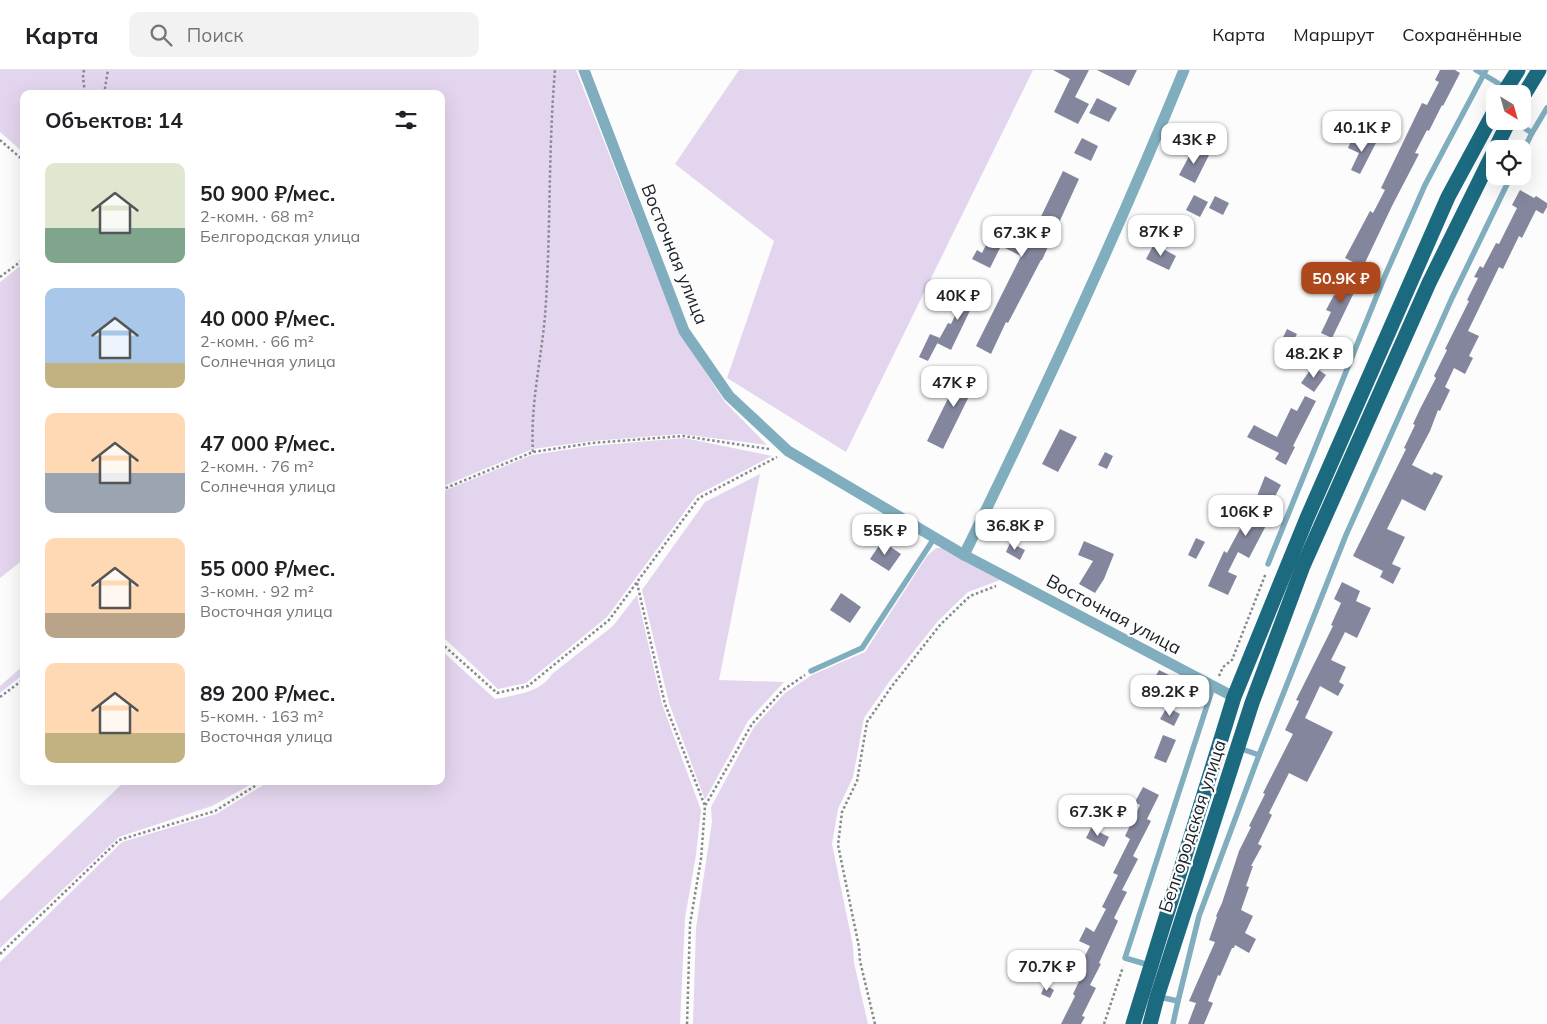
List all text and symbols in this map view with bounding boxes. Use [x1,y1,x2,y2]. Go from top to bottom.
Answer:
search box [129,12,479,57]
text: Карта [25,20,99,50]
icon: search [147,21,175,49]
text: Поиск [187,23,244,47]
text: Карта [1212,23,1265,46]
text: Маршрут [1293,23,1374,46]
text: Сохранённые [1402,23,1522,46]
north arrow [1486,85,1531,130]
map controls [1486,85,1531,185]
icon: filters [392,106,420,134]
text: Объектов: 14 [45,107,183,133]
pin: 40.1K ₽ [1316,111,1408,153]
text: 40.1K ₽ [1333,117,1391,137]
pin: 43K ₽ [1159,122,1229,165]
text: 43K ₽ [1172,129,1216,149]
button: locate [1486,140,1531,185]
text: 50 900 ₽/мес. [200,180,335,206]
street label: Восточная улица [636,180,714,328]
icon: home [85,183,145,243]
text: 2-комн. · 68 m² [200,206,314,226]
pin: 87K ₽ [1126,214,1196,257]
pin: 67.3K ₽ [976,216,1068,258]
text: 87K ₽ [1139,221,1183,241]
text: 67.3K ₽ [993,222,1051,242]
text: Белгородская улица [200,226,360,246]
pin: 50.9K ₽ [1295,262,1387,304]
text: 50.9K ₽ [1312,268,1370,288]
pin: 40K ₽ [923,278,993,321]
text: 40K ₽ [936,285,980,305]
text: 40 000 ₽/мес. [200,305,335,331]
icon: home [85,308,145,368]
text: 2-комн. · 66 m² [200,331,314,351]
pin: 48.2K ₽ [1268,336,1360,379]
text: 48.2K ₽ [1285,343,1343,363]
text: Солнечная улица [200,351,336,371]
pin: 47K ₽ [919,366,989,408]
text: 47K ₽ [932,372,976,392]
text: 47 000 ₽/мес. [200,430,335,456]
icon: home [85,433,145,493]
text: 2-комн. · 76 m² [200,456,314,476]
text: Солнечная улица [200,476,336,496]
pin: 106K ₽ [1205,494,1287,537]
text: 106K ₽ [1219,501,1273,521]
pin: 36.8K ₽ [969,508,1061,551]
pin: 55K ₽ [850,514,920,556]
text: 36.8K ₽ [986,515,1044,535]
text: 55K ₽ [863,520,907,540]
text: 55 000 ₽/мес. [200,555,335,581]
icon: home [85,558,145,618]
street label: Восточная улица [1043,569,1185,659]
text: 3-комн. · 92 m² [200,581,314,601]
text: Восточная улица [200,601,333,621]
pin: 89.2K ₽ [1124,674,1216,717]
text: 89 200 ₽/мес. [200,680,335,706]
text: 89.2K ₽ [1141,681,1199,701]
icon: home [85,683,145,743]
text: 5-комн. · 163 m² [200,706,324,726]
text: Восточная улица [200,726,333,746]
street label: Белгородская улица [1153,737,1231,915]
pin: 67.3K ₽ [1052,794,1144,837]
text: 67.3K ₽ [1069,801,1127,821]
pin: 70.7K ₽ [1001,950,1093,992]
text: 70.7K ₽ [1018,956,1076,976]

